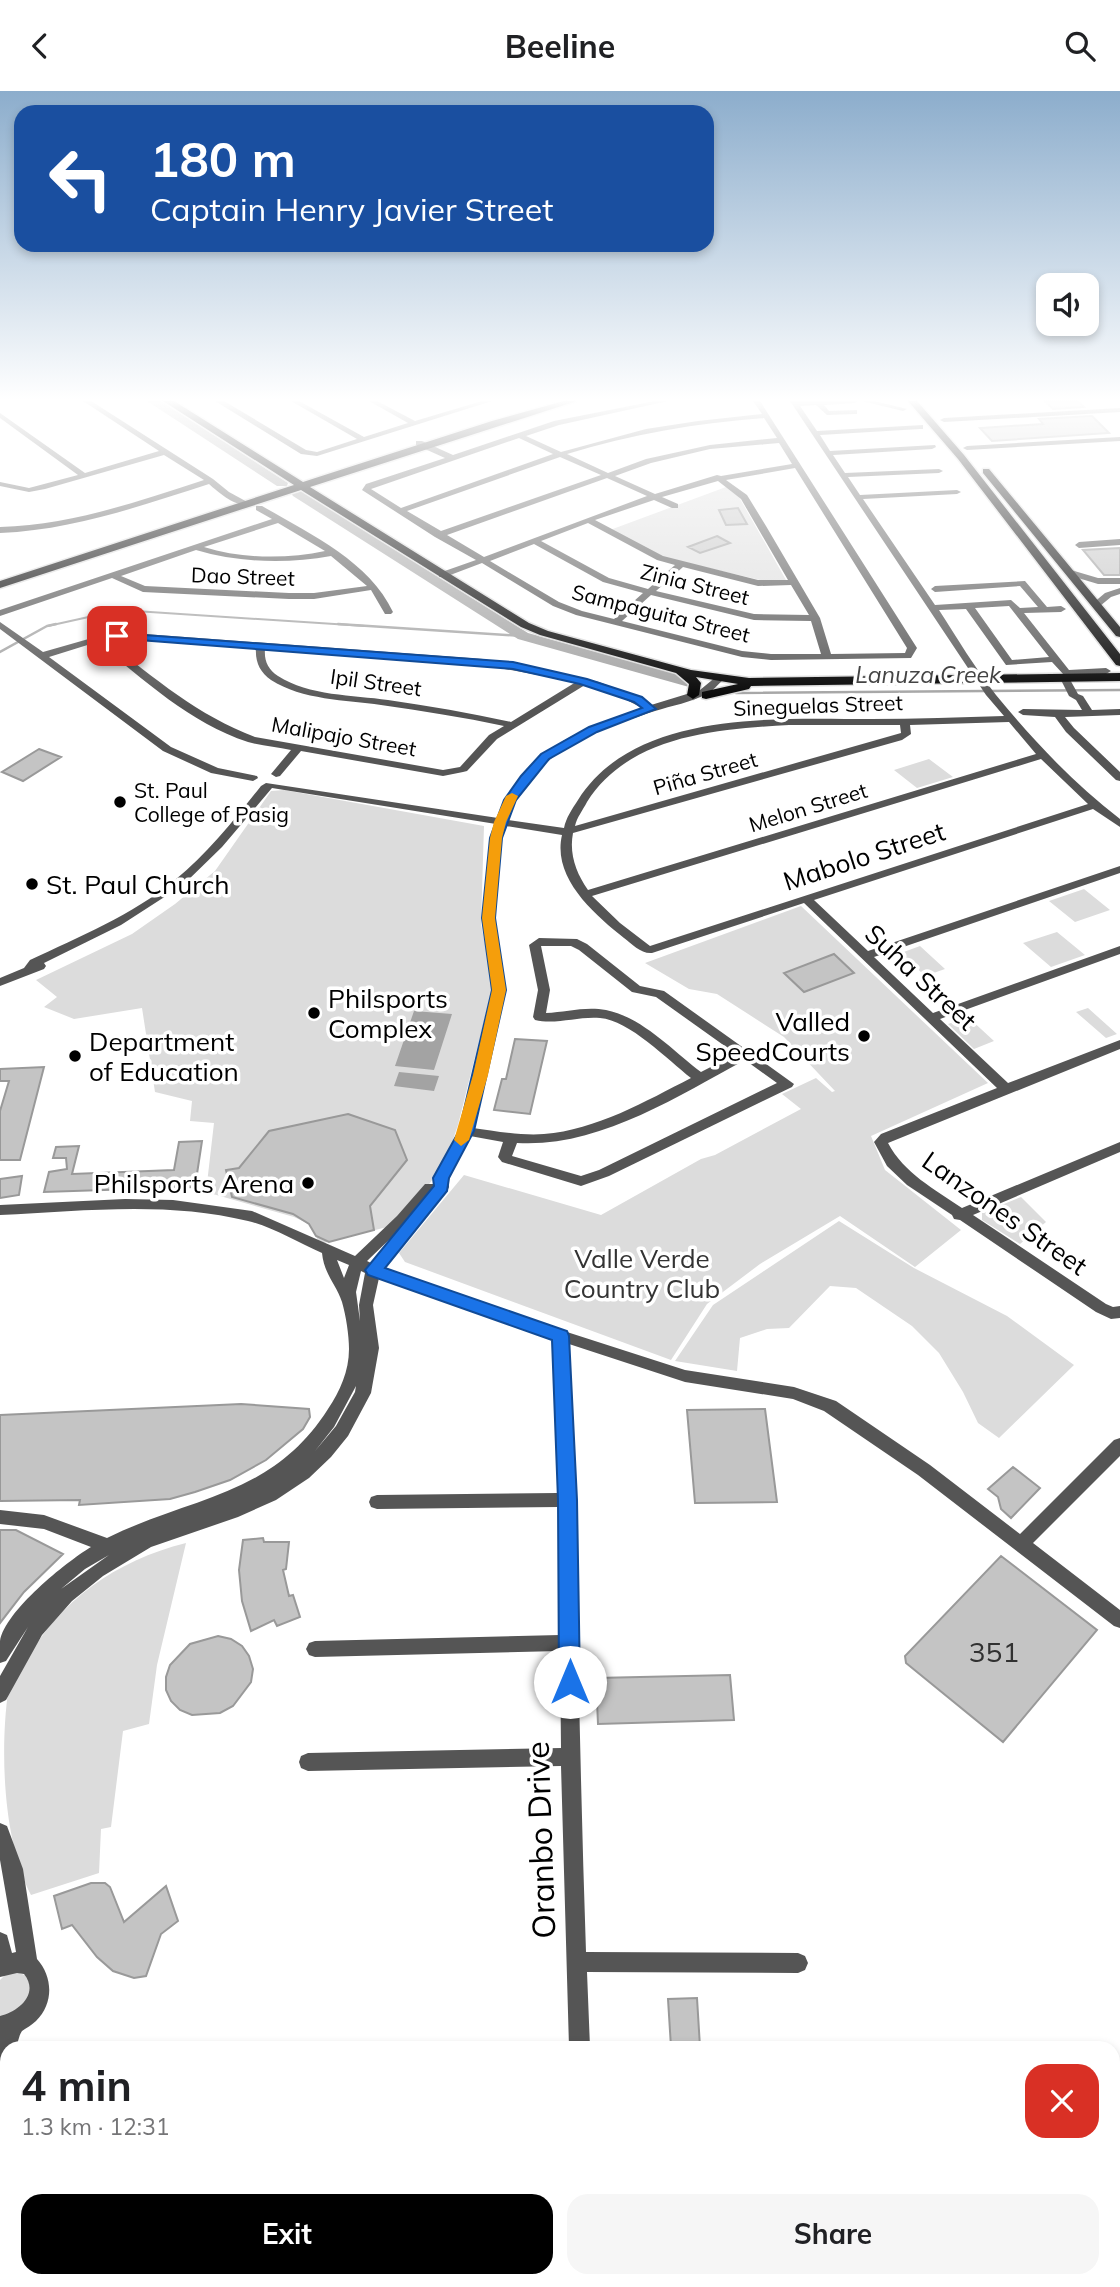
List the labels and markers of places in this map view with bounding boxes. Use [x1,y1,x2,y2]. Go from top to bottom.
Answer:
pin [87,606,147,666]
place label: St. Paul College of Pasig [134,777,289,827]
marker: St. Paul College of Pasig [112,794,128,810]
place label: St. Paul Church [46,868,230,901]
marker: St. Paul Church [24,876,40,892]
place label: Philsports Complex [328,982,448,1045]
marker: Philsports Complex [306,1005,322,1021]
place label: Valled SpeedCourts [695,1005,850,1068]
place label: Department of Education [89,1025,239,1088]
marker: Valled SpeedCourts [856,1028,872,1044]
marker: Department of Education [67,1048,83,1064]
place label: Philsports Arena [94,1167,294,1200]
marker: Philsports Arena [300,1175,316,1191]

